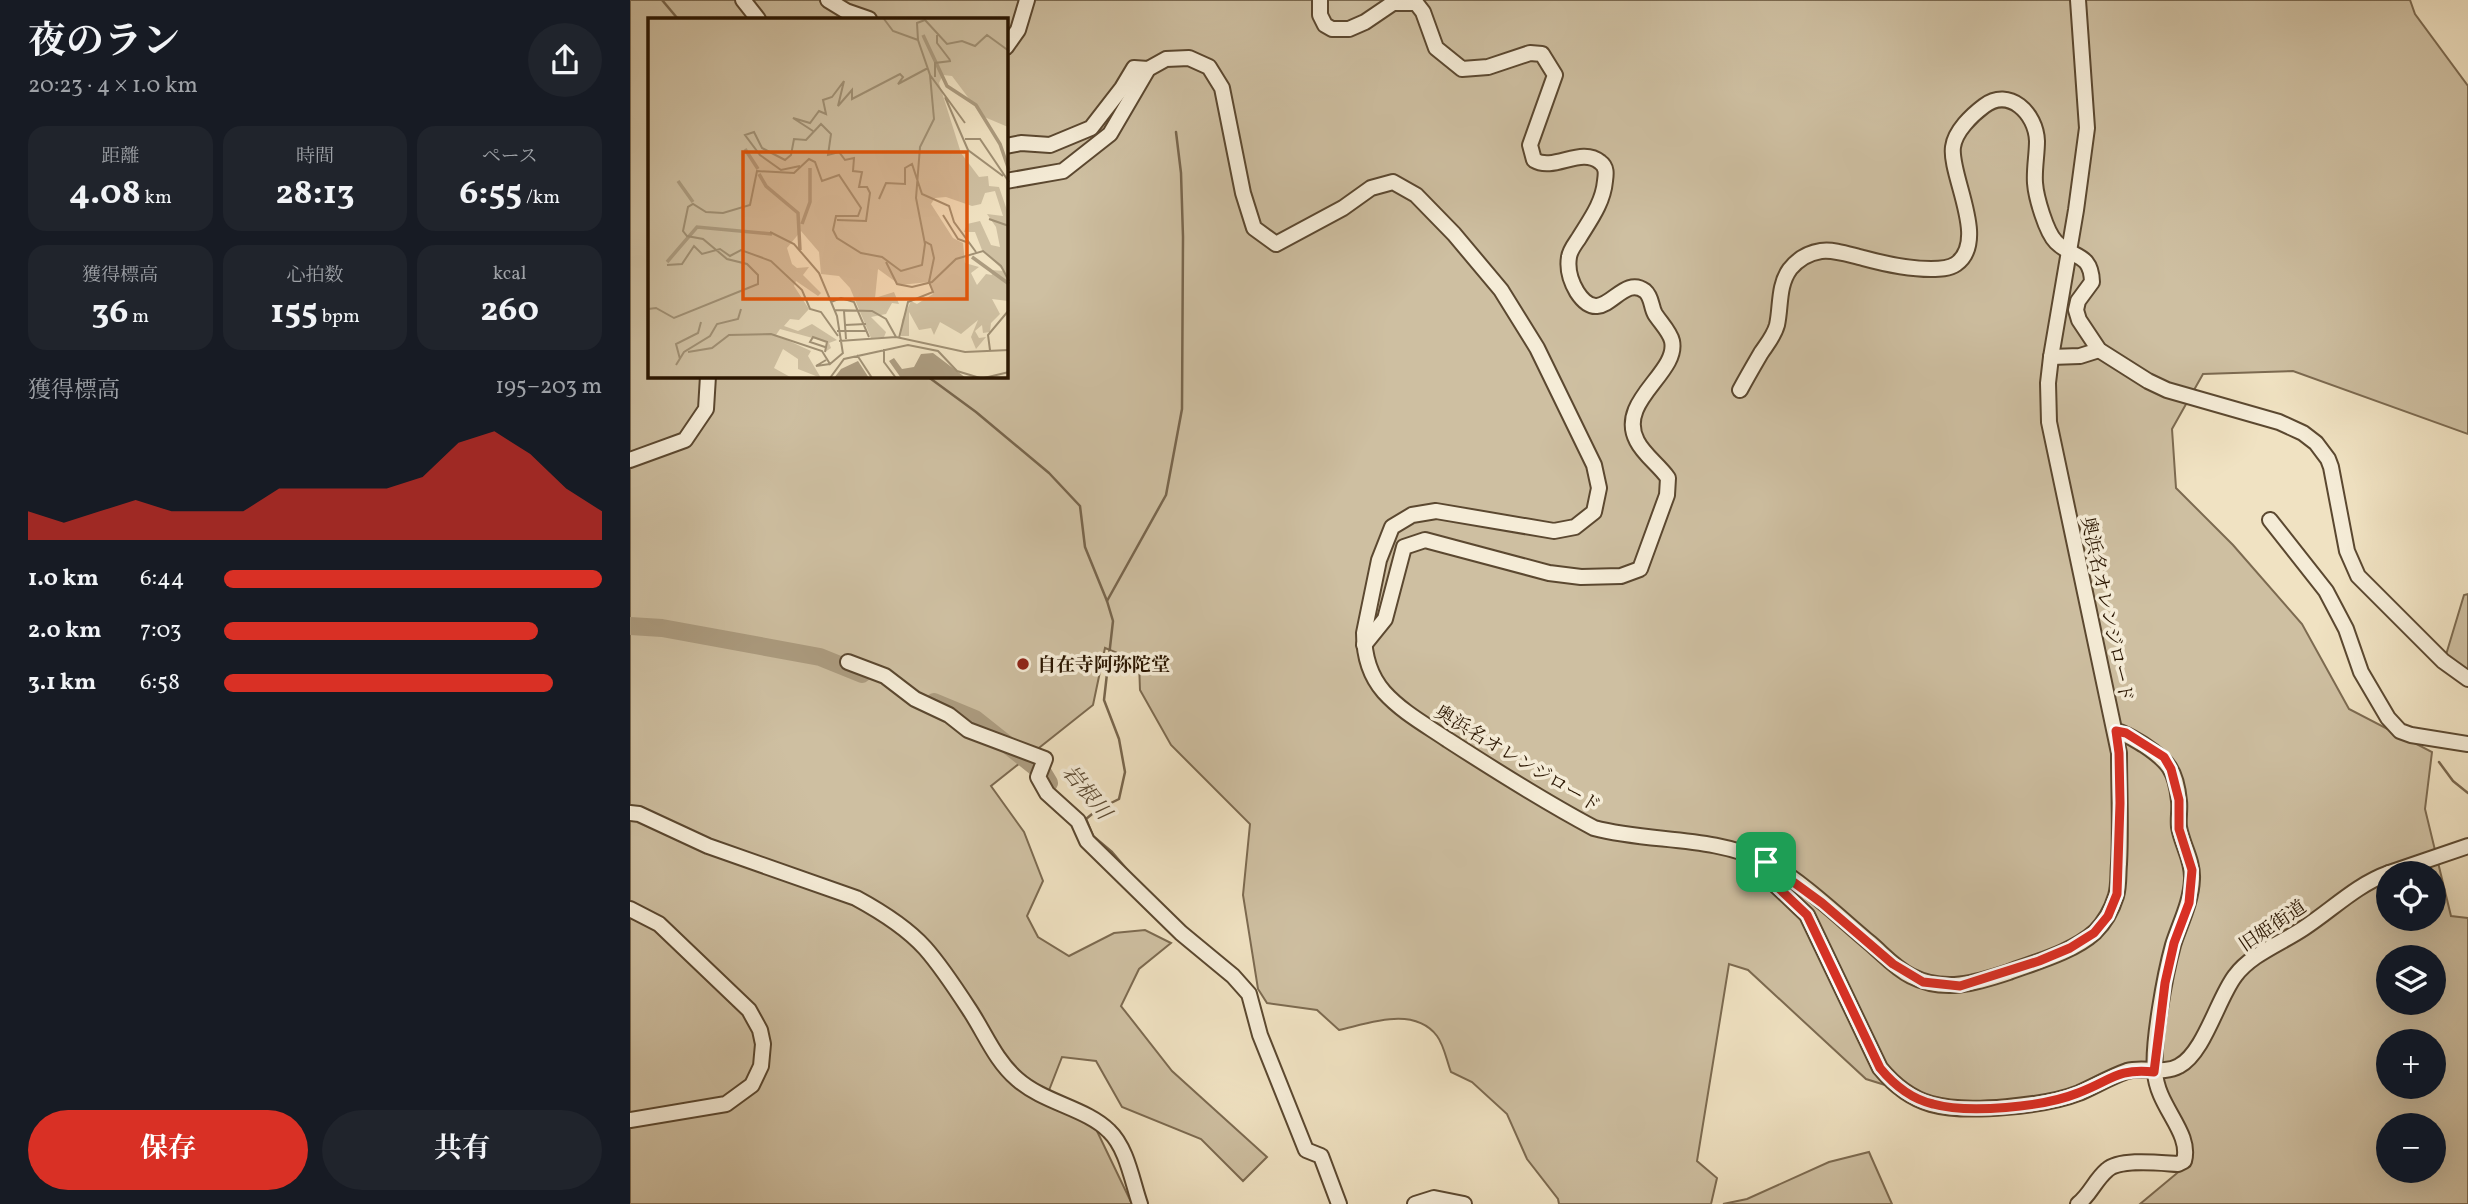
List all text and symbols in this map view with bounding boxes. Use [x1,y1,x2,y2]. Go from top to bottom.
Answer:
text: 夜のラン [28,17,180,70]
inset map [648,18,1008,378]
button: share [528,23,602,97]
text: 20:23 · 4 × 1.0 km [28,70,198,102]
text: 距離 [101,144,139,170]
text: 時間 [296,144,334,170]
text: ペース [482,144,538,170]
text: 4.08 [69,170,141,218]
text: 28:13 [275,170,355,218]
text: 6:55 [459,170,522,218]
text: km [141,185,172,211]
text: /km [522,185,560,211]
text: kcal [493,261,527,287]
text: 獲得標高 [82,263,158,289]
text: 心拍数 [286,263,344,289]
text: 260 [480,287,539,335]
text: 36 [91,289,129,337]
text: 155 [270,289,318,337]
text: m [129,304,149,330]
text: bpm [318,304,360,330]
text: 195–203 m [495,371,602,403]
text: 獲得標高 [28,375,120,407]
street label: 奥浜名オレンジロード [2074,514,2138,705]
text: 1.0 km [28,563,99,595]
text: 6:44 [140,563,185,595]
text: 2.0 km [28,615,101,647]
text: 7:03 [140,615,182,647]
place label: 自在寺阿弥陀堂 [1037,653,1170,679]
marker: 自在寺阿弥陀堂 [1015,656,1031,672]
text: 3.1 km [28,667,96,699]
text: 6:58 [140,667,180,699]
street label: 奥浜名オレンジロード [1429,700,1605,820]
water label: 岩根川 [1055,759,1118,828]
pin [1736,832,1796,892]
icon: arrive [1747,843,1785,881]
map controls [2376,861,2446,1183]
button: locate [2376,861,2446,931]
street label: 旧姫街道 [2234,895,2312,959]
button: layers [2376,945,2446,1015]
button: + [2376,1029,2446,1099]
button: 保存 [28,1110,308,1190]
button: 共有 [322,1110,602,1190]
button: − [2376,1113,2446,1183]

